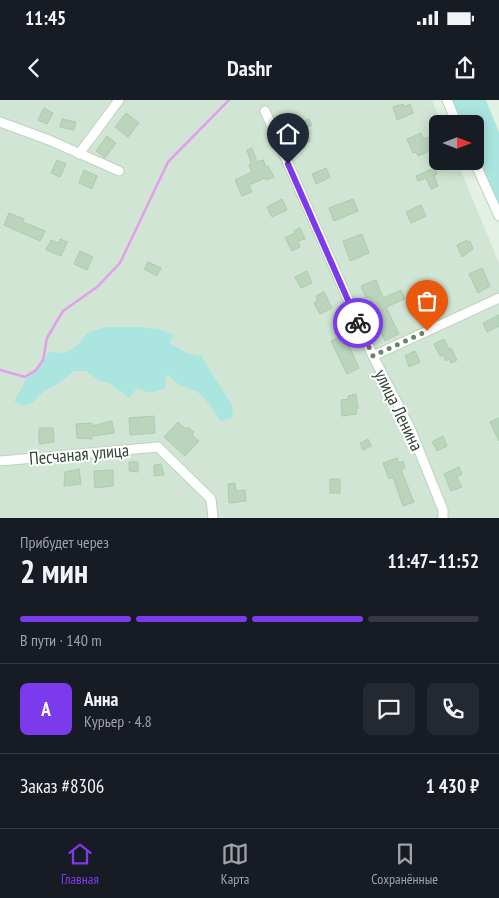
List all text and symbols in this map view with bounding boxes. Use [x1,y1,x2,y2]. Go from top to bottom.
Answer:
text: 11:45 [25,6,66,30]
icon: back [20,54,48,82]
text: Dashr [227,54,272,82]
icon: share [451,54,479,82]
pin [267,113,309,164]
north arrow [429,115,484,170]
map controls [429,115,484,170]
icon: home [274,120,302,148]
pin [406,280,448,331]
icon: bag [413,287,441,315]
courier [333,298,383,348]
icon: bike [344,309,372,337]
street label: улица Ленина [369,365,429,455]
street label: Песчаная улица [28,438,130,470]
text: Прибудет через [20,532,109,552]
text: 11:47–11:52 [387,549,479,573]
text: 2 мин [20,550,88,592]
text: В пути · 140 m [20,630,102,650]
button: chat [363,683,415,735]
button: phone [427,683,479,735]
text: Анна [84,687,118,711]
text: А [41,697,51,721]
text: Курьер · 4.8 [84,711,152,731]
text: Заказ #8306 [20,774,104,798]
text: 1 430 ₽ [426,774,479,798]
tab: Главная [61,840,99,888]
tab: Карта [221,840,249,888]
tab: Сохранённые [371,840,438,888]

